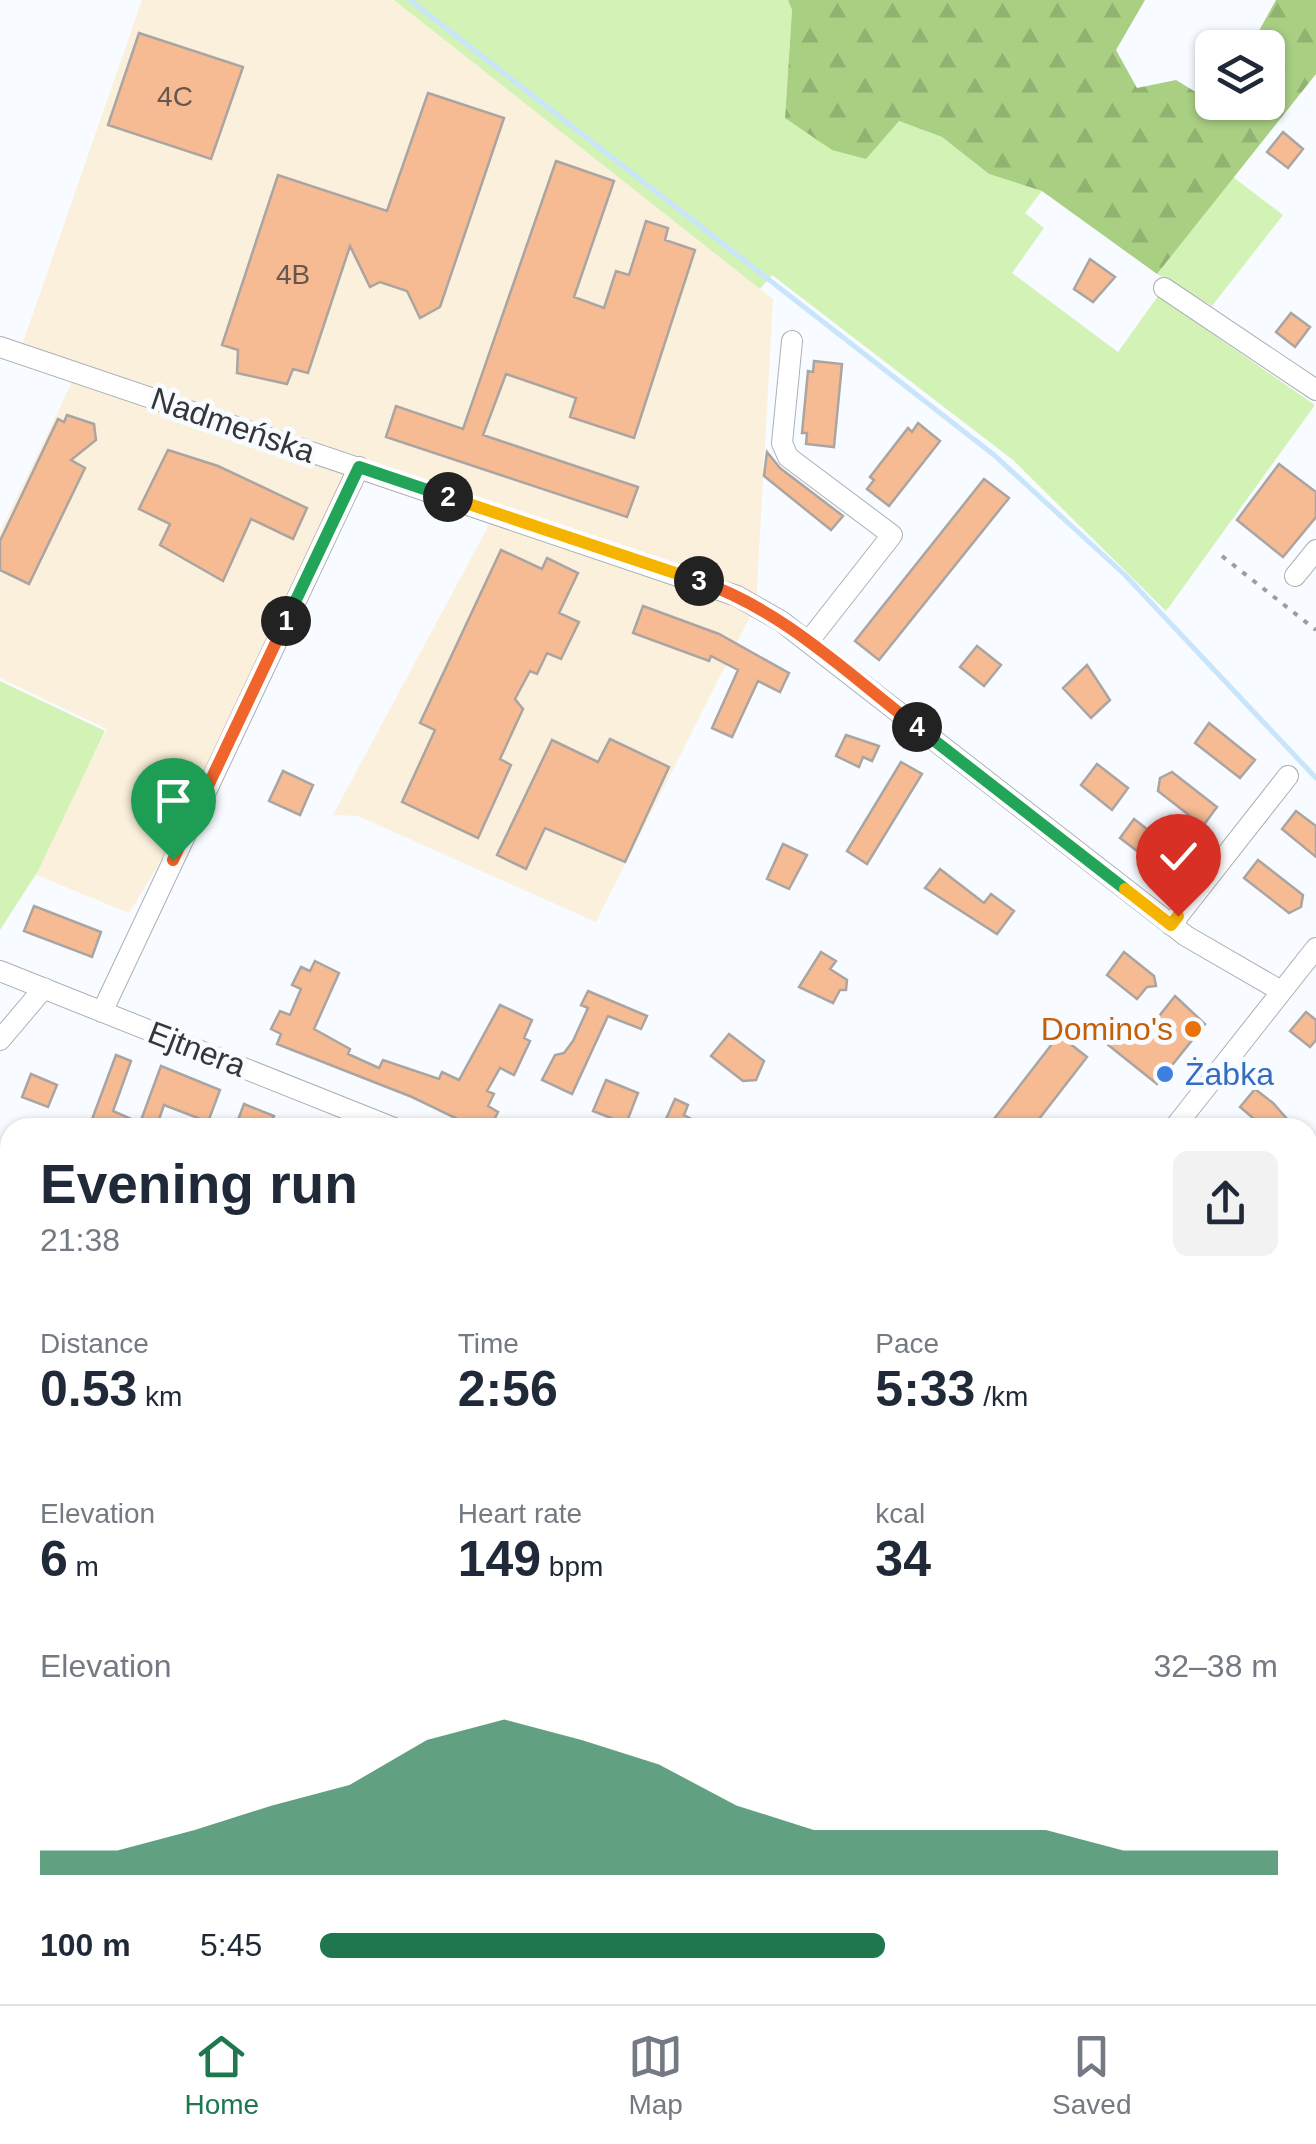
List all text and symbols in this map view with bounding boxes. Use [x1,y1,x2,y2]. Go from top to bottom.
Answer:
map controls [1195,30,1285,120]
button: layers [1195,30,1285,120]
house number: 4C [157,81,193,112]
house number: 4B [276,259,310,290]
street label: Nadmeńska [146,380,320,470]
pin: 2 [423,472,473,522]
text: 2 [440,481,456,512]
pin: 3 [674,556,724,606]
text: 3 [691,565,707,596]
pin: 1 [261,596,311,646]
text: 1 [278,605,294,636]
pin: 4 [892,702,942,752]
text: 4 [909,711,925,742]
pin [131,758,216,861]
icon: arrive [146,773,201,828]
pin [1136,814,1221,917]
icon: check [1151,829,1206,884]
place label: Domino's [1041,1011,1173,1047]
street label: Ejtnera [143,1014,251,1084]
marker: Domino's [1182,1018,1204,1040]
place label: Żabka [1185,1056,1274,1092]
marker: Żabka [1154,1063,1176,1085]
button: share [1173,1151,1278,1256]
text: Evening run [40,1153,358,1215]
text: 21:38 [40,1222,120,1258]
text: Distance [40,1328,149,1359]
text: Time [458,1328,519,1359]
text: Pace [875,1328,939,1359]
text: 0.53 [40,1361,137,1417]
text: 2:56 [458,1361,558,1417]
text: 5:33 [875,1361,975,1417]
text: km [137,1381,182,1412]
text: /km [975,1381,1028,1412]
text: Elevation [40,1498,155,1529]
text: Heart rate [458,1498,582,1529]
text: kcal [875,1498,925,1529]
text: 6 [40,1531,68,1587]
text: 149 [458,1531,541,1587]
text: 34 [875,1531,931,1587]
text: m [68,1551,99,1582]
text: bpm [541,1551,603,1582]
text: Elevation [40,1648,172,1684]
text: 32–38 m [1153,1648,1278,1684]
text: 100 m [40,1927,131,1963]
text: 5:45 [200,1927,262,1963]
tab: Home [184,2029,259,2121]
tab: Map [628,2029,683,2121]
tab: Saved [1052,2029,1131,2121]

